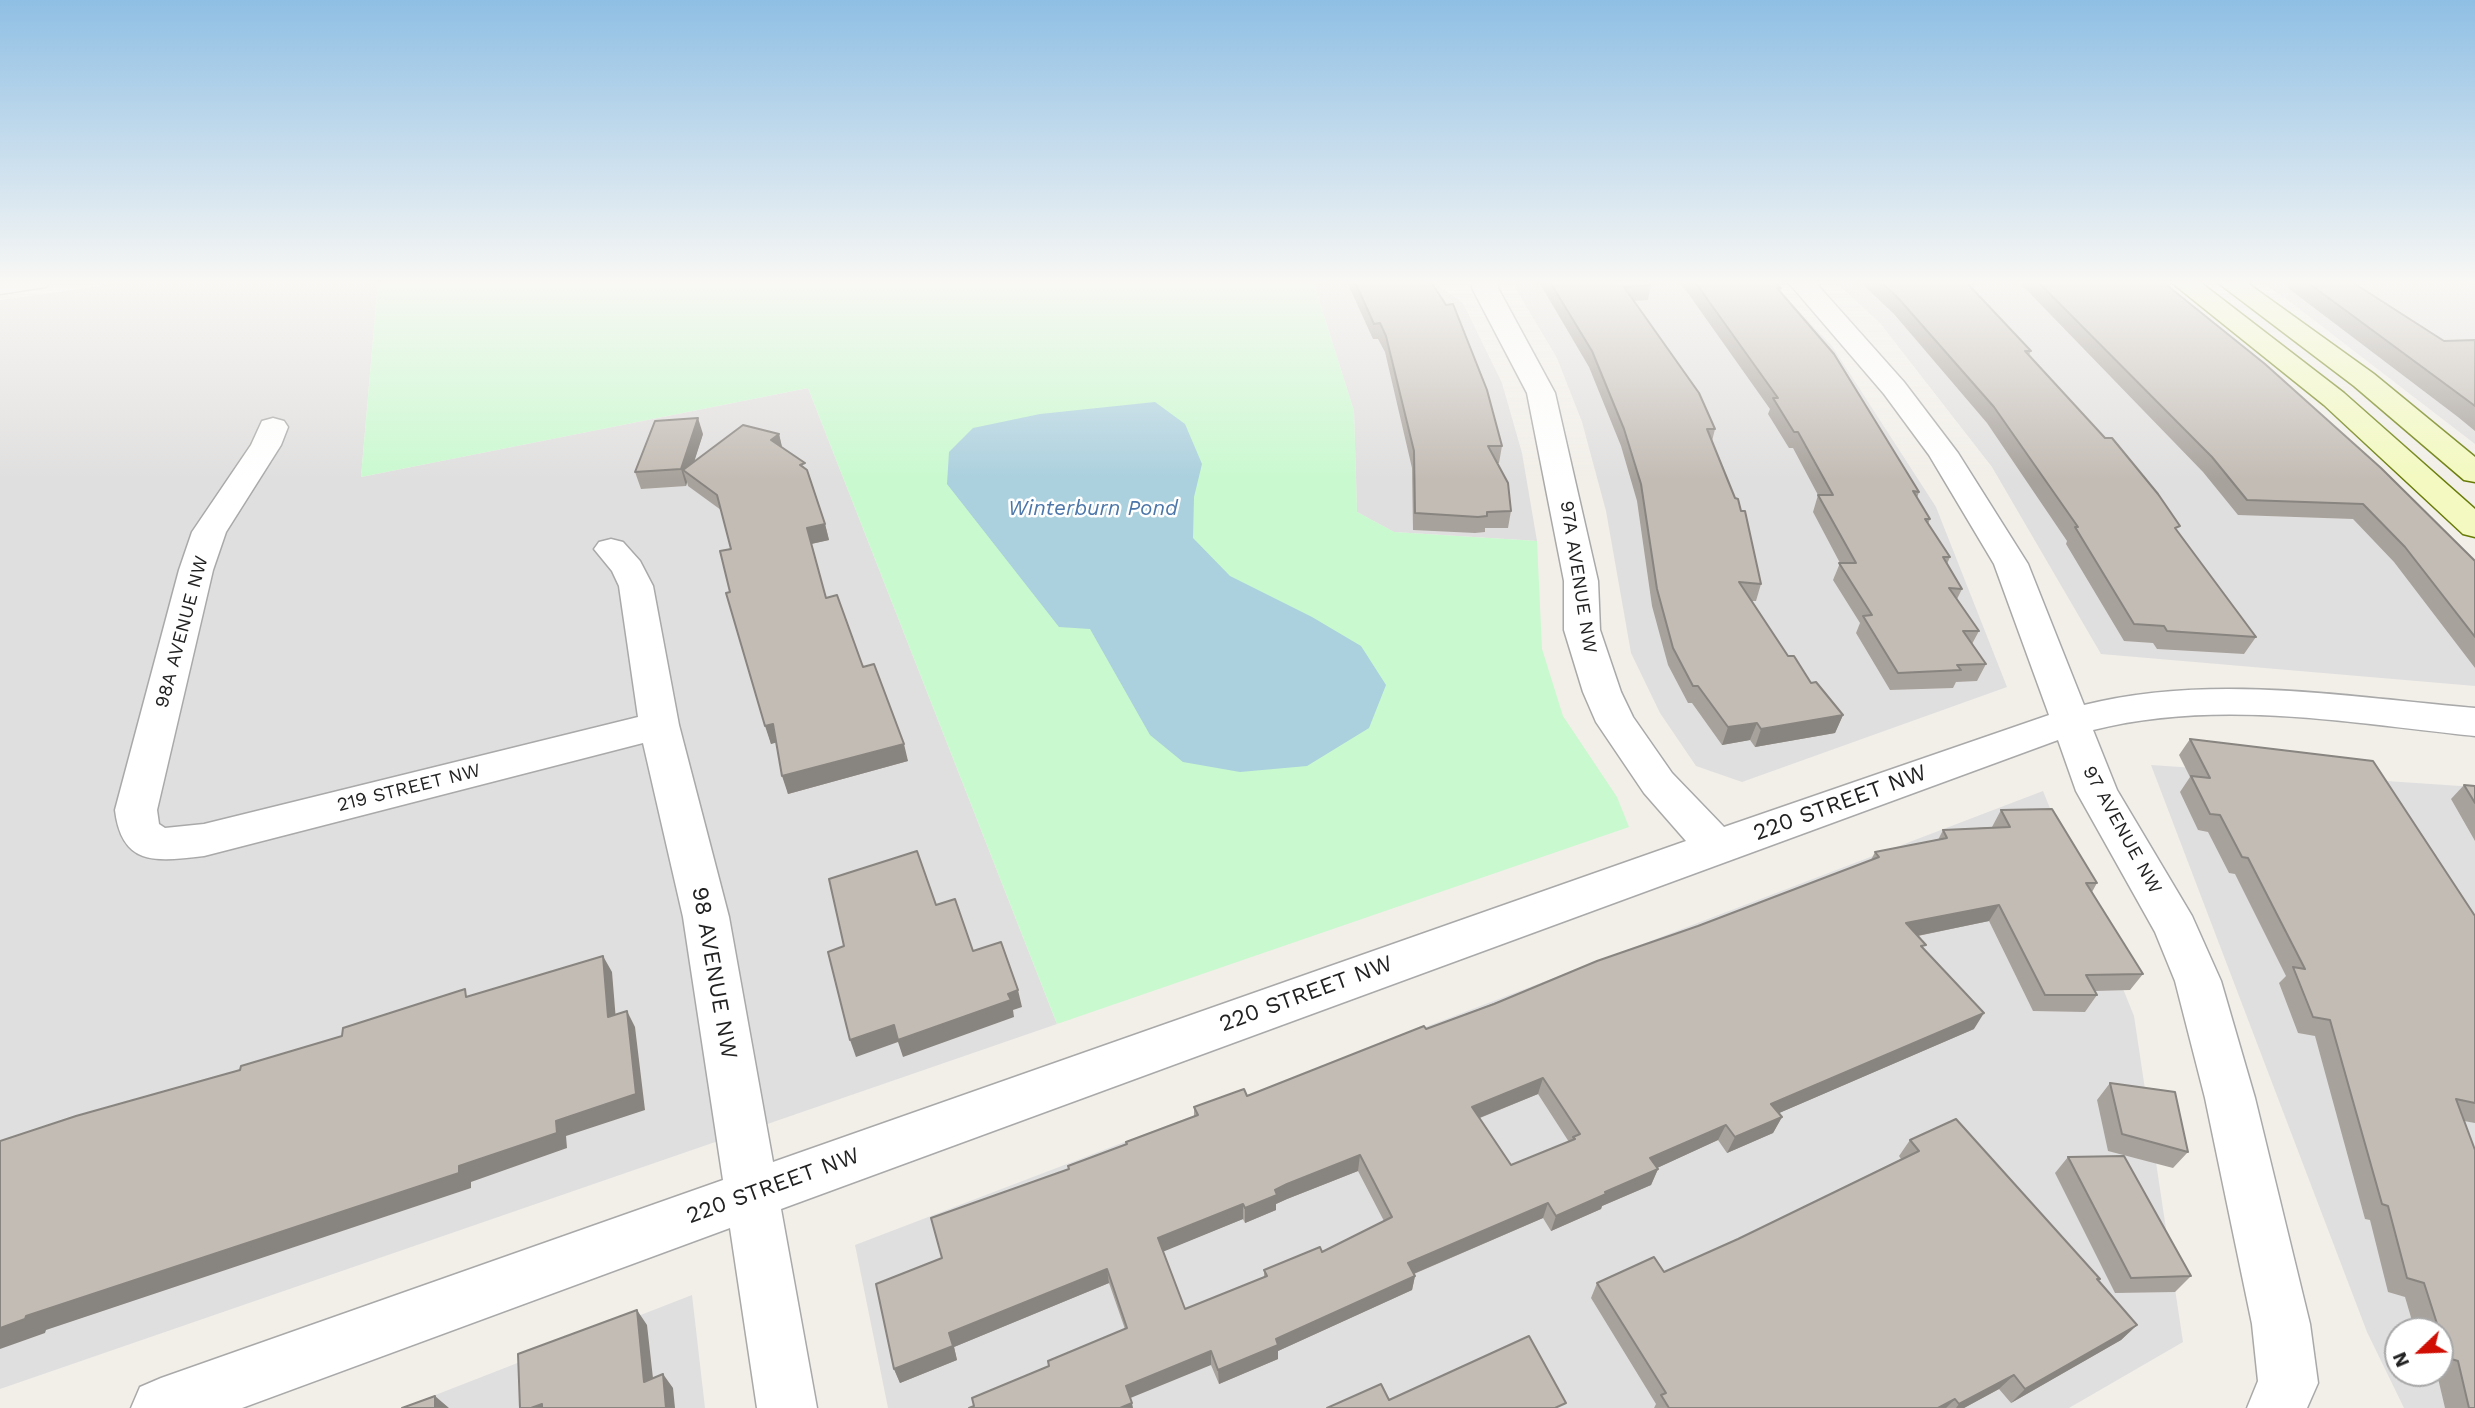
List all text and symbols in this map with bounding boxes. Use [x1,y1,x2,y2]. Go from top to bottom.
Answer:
water label: Winterburn Pond [1008,496,1178,522]
street label: 97A AVENUE NW [1555,499,1601,655]
street label: 98A AVENUE NW [151,553,213,711]
street label: 219 STREET NW [335,759,483,817]
street label: 220 STREET NW [1750,759,1930,847]
street label: 97 AVENUE NW [2077,762,2167,898]
street label: 98 AVENUE NW [685,885,743,1061]
street label: 220 STREET NW [1216,950,1396,1038]
street label: 220 STREET NW [683,1142,863,1230]
north arrow [2384,1317,2454,1387]
text: N [2388,1349,2414,1371]

